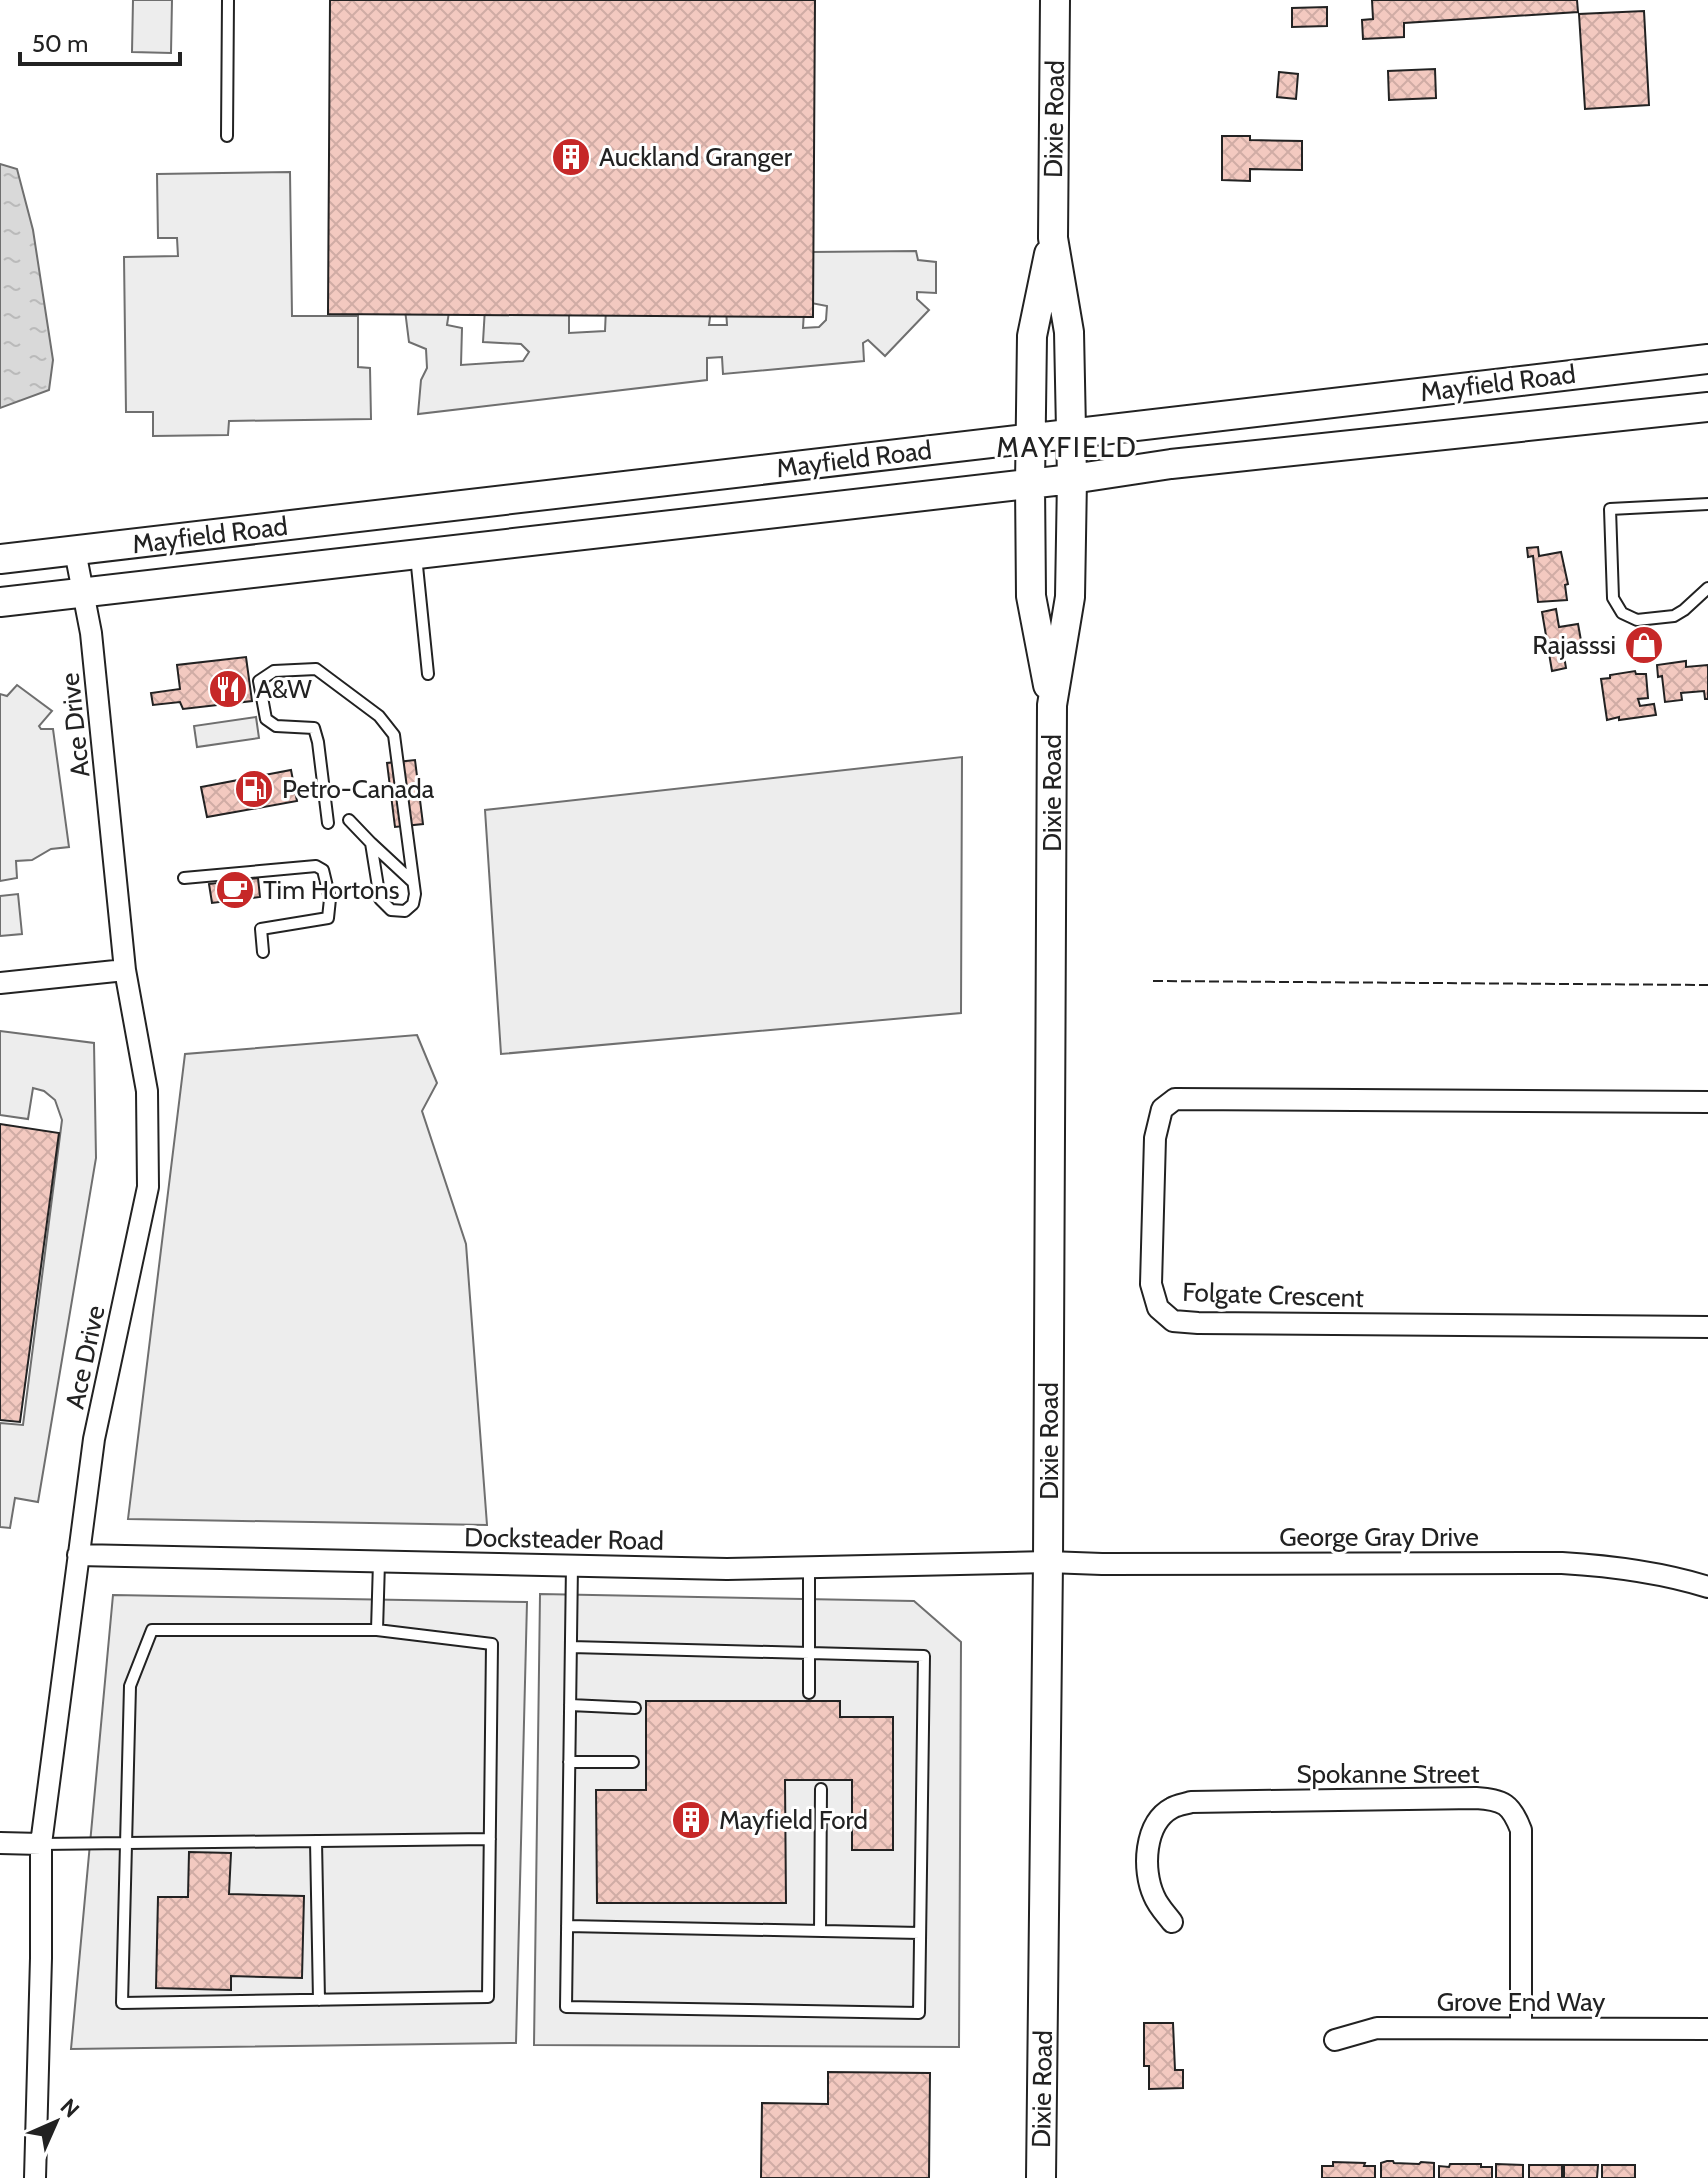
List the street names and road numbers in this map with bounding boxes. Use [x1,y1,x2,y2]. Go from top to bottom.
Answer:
street label: Dixie Road [1037,60,1071,178]
street label: Mayfield Road [1419,358,1577,408]
street label: Mayfield Road [775,434,933,484]
street label: Mayfield Road [131,510,289,560]
street label: Ace Drive [54,671,96,779]
street label: Dixie Road [1036,734,1068,852]
street label: Folgate Crescent [1182,1276,1365,1314]
street label: Ace Drive [58,1302,112,1412]
street label: Dixie Road [1033,1382,1065,1500]
street label: Docksteader Road [464,1521,664,1557]
street label: George Gray Drive [1279,1521,1479,1553]
street label: Spokanne Street [1297,1758,1480,1790]
street label: Grove End Way [1437,1986,1605,2018]
street label: Dixie Road [1025,2030,1059,2148]

